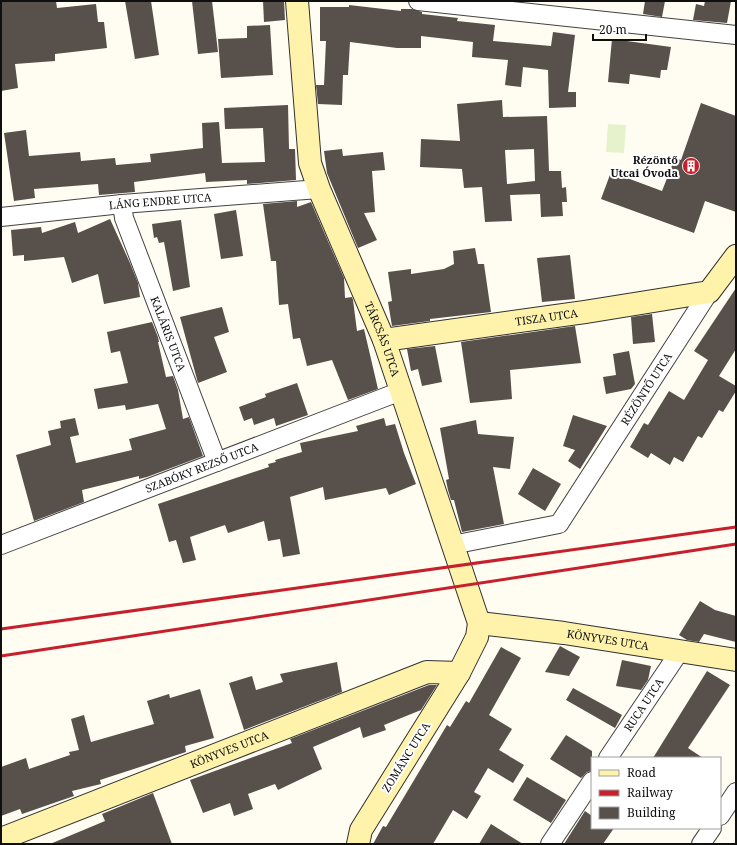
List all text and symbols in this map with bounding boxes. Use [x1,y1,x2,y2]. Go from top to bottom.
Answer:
scale bar [593,16,646,42]
text: 20 m [599,21,627,38]
place label: Rézöntő Utcai Óvoda [610,152,678,180]
building icon: Rézöntő Utcai Óvoda [681,156,701,176]
street label: LÁNG ENDRE UTCA [108,189,212,212]
street label: KALÁRIS UTCA [147,294,190,373]
street label: TÁRCSÁS UTCA [361,299,404,379]
street label: TISZA UTCA [514,305,579,329]
street label: RÉZÖNTŐ UTCA [617,349,675,428]
street label: SZABÓKY REZSŐ UTCA [143,439,260,496]
street label: KÖNYVES UTCA [566,626,650,653]
street label: RUCA UTCA [620,675,667,734]
street label: ZOMÁNC UTCA [378,719,433,794]
street label: KÖNYVES UTCA [188,727,271,771]
legend [591,757,721,829]
text: Road [627,764,657,781]
text: Railway [627,784,673,801]
text: Building [627,804,676,821]

